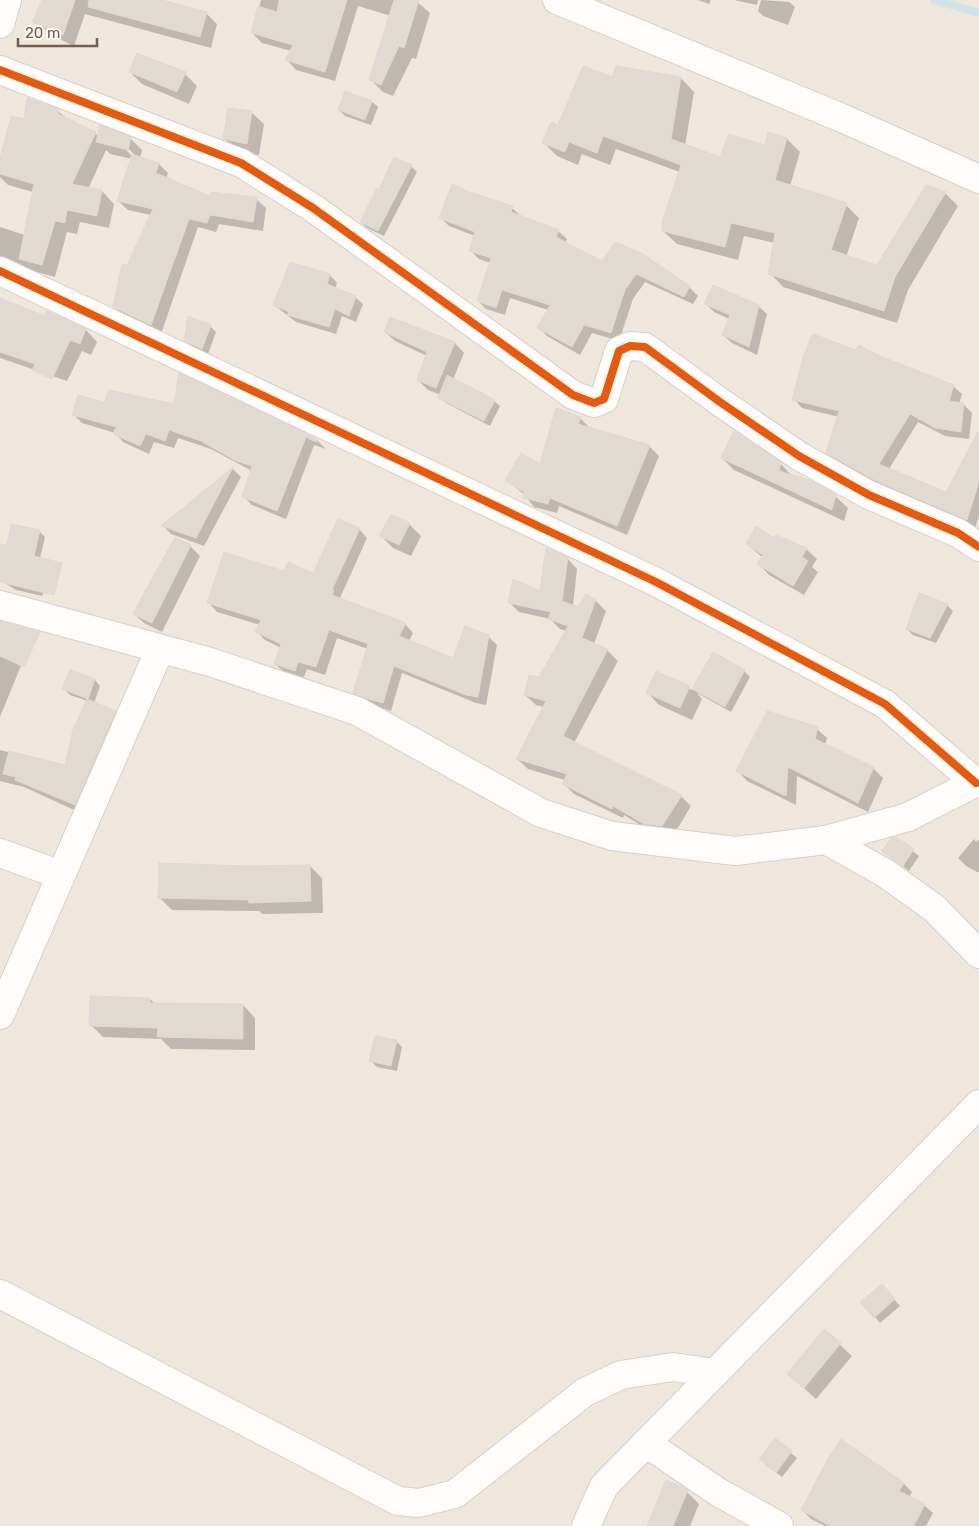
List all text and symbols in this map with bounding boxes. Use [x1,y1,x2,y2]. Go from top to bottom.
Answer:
scale bar [18,15,96,47]
text: 20 m [25,24,60,42]

